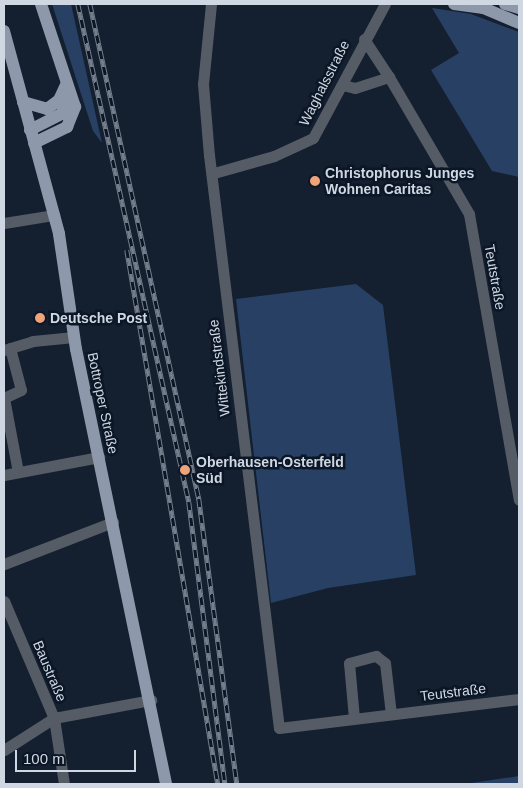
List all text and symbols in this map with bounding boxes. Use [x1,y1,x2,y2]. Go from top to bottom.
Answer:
street label: Waghalsstraße [295,37,353,129]
place label: Christophorus Junges Wohnen Caritas [325,165,474,198]
marker: Christophorus Junges Wohnen Caritas [309,175,321,187]
street label: Teutstraße [481,243,509,311]
place label: Deutsche Post [50,310,147,326]
marker: Deutsche Post [34,312,46,324]
street label: Wittekindstraße [205,319,233,417]
street label: Bottroper Straße [84,351,122,455]
place label: Oberhausen-Osterfeld Süd [196,454,344,487]
marker: Oberhausen-Osterfeld Süd [178,463,192,477]
street label: Baustraße [30,638,70,704]
street label: Teutstraße [419,680,487,704]
scale bar [18,740,139,772]
text: 100 m [23,750,65,767]

